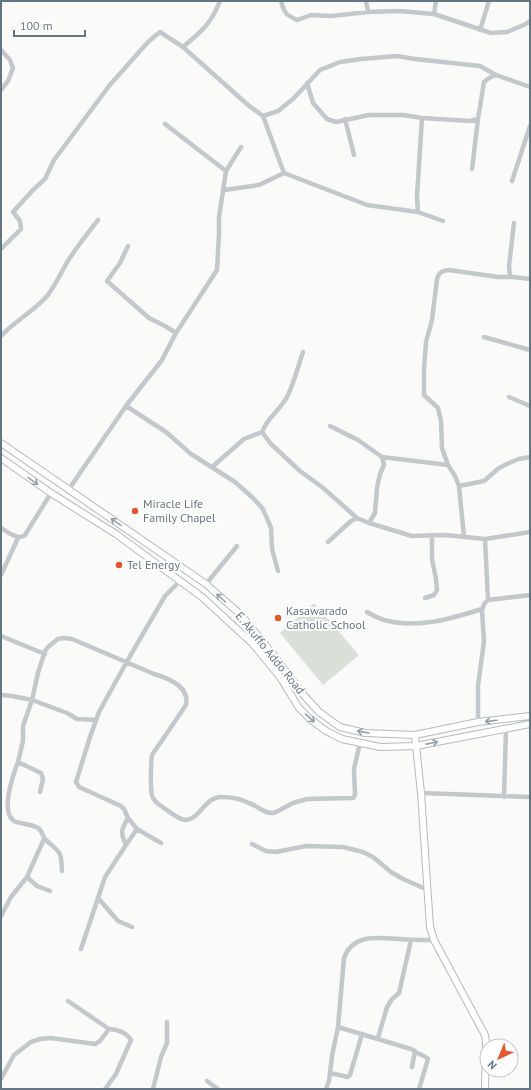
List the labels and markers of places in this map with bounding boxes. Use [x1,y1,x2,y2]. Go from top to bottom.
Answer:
place label: Miracle Life Family Chapel [143,496,216,525]
marker: Miracle Life Family Chapel [130,506,140,516]
place label: Tel Energy [127,557,181,572]
marker: Tel Energy [114,560,124,570]
place label: Kasawarado Catholic School [286,603,366,632]
marker: Kasawarado Catholic School [273,613,283,623]

